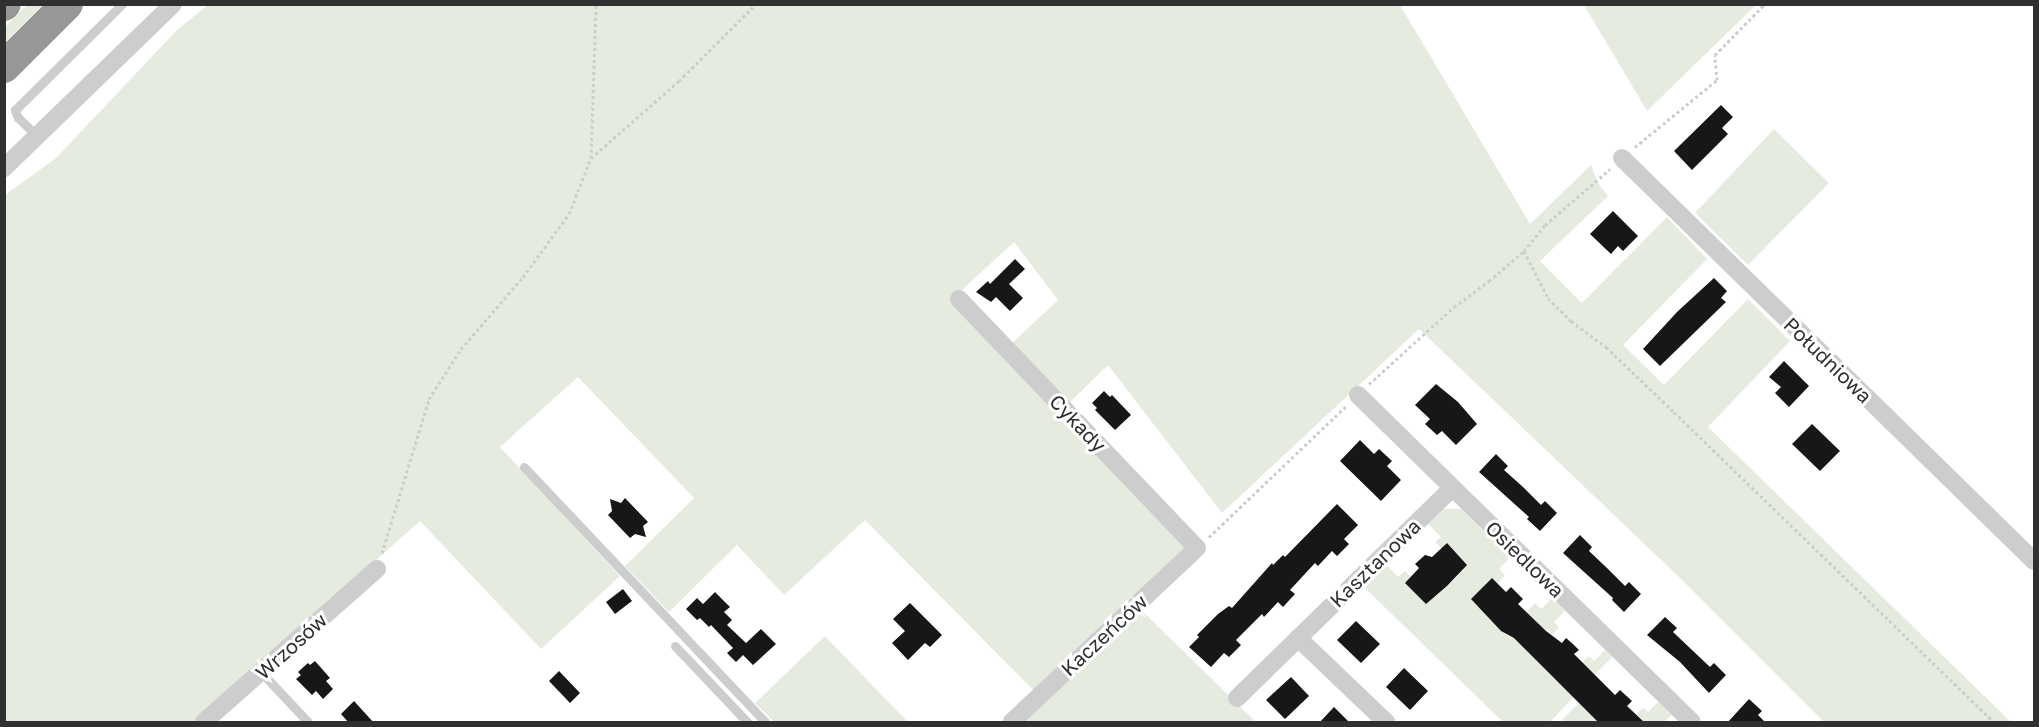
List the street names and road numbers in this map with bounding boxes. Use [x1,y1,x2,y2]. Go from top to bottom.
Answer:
street label: Południowa [1779,312,1877,408]
street label: Cykady [1045,389,1111,457]
street label: Kasztanowa [1325,514,1425,612]
street label: Osiedlowa [1481,516,1569,602]
street label: Kaczeńców [1056,589,1152,681]
street label: Wrzosów [250,608,332,684]

